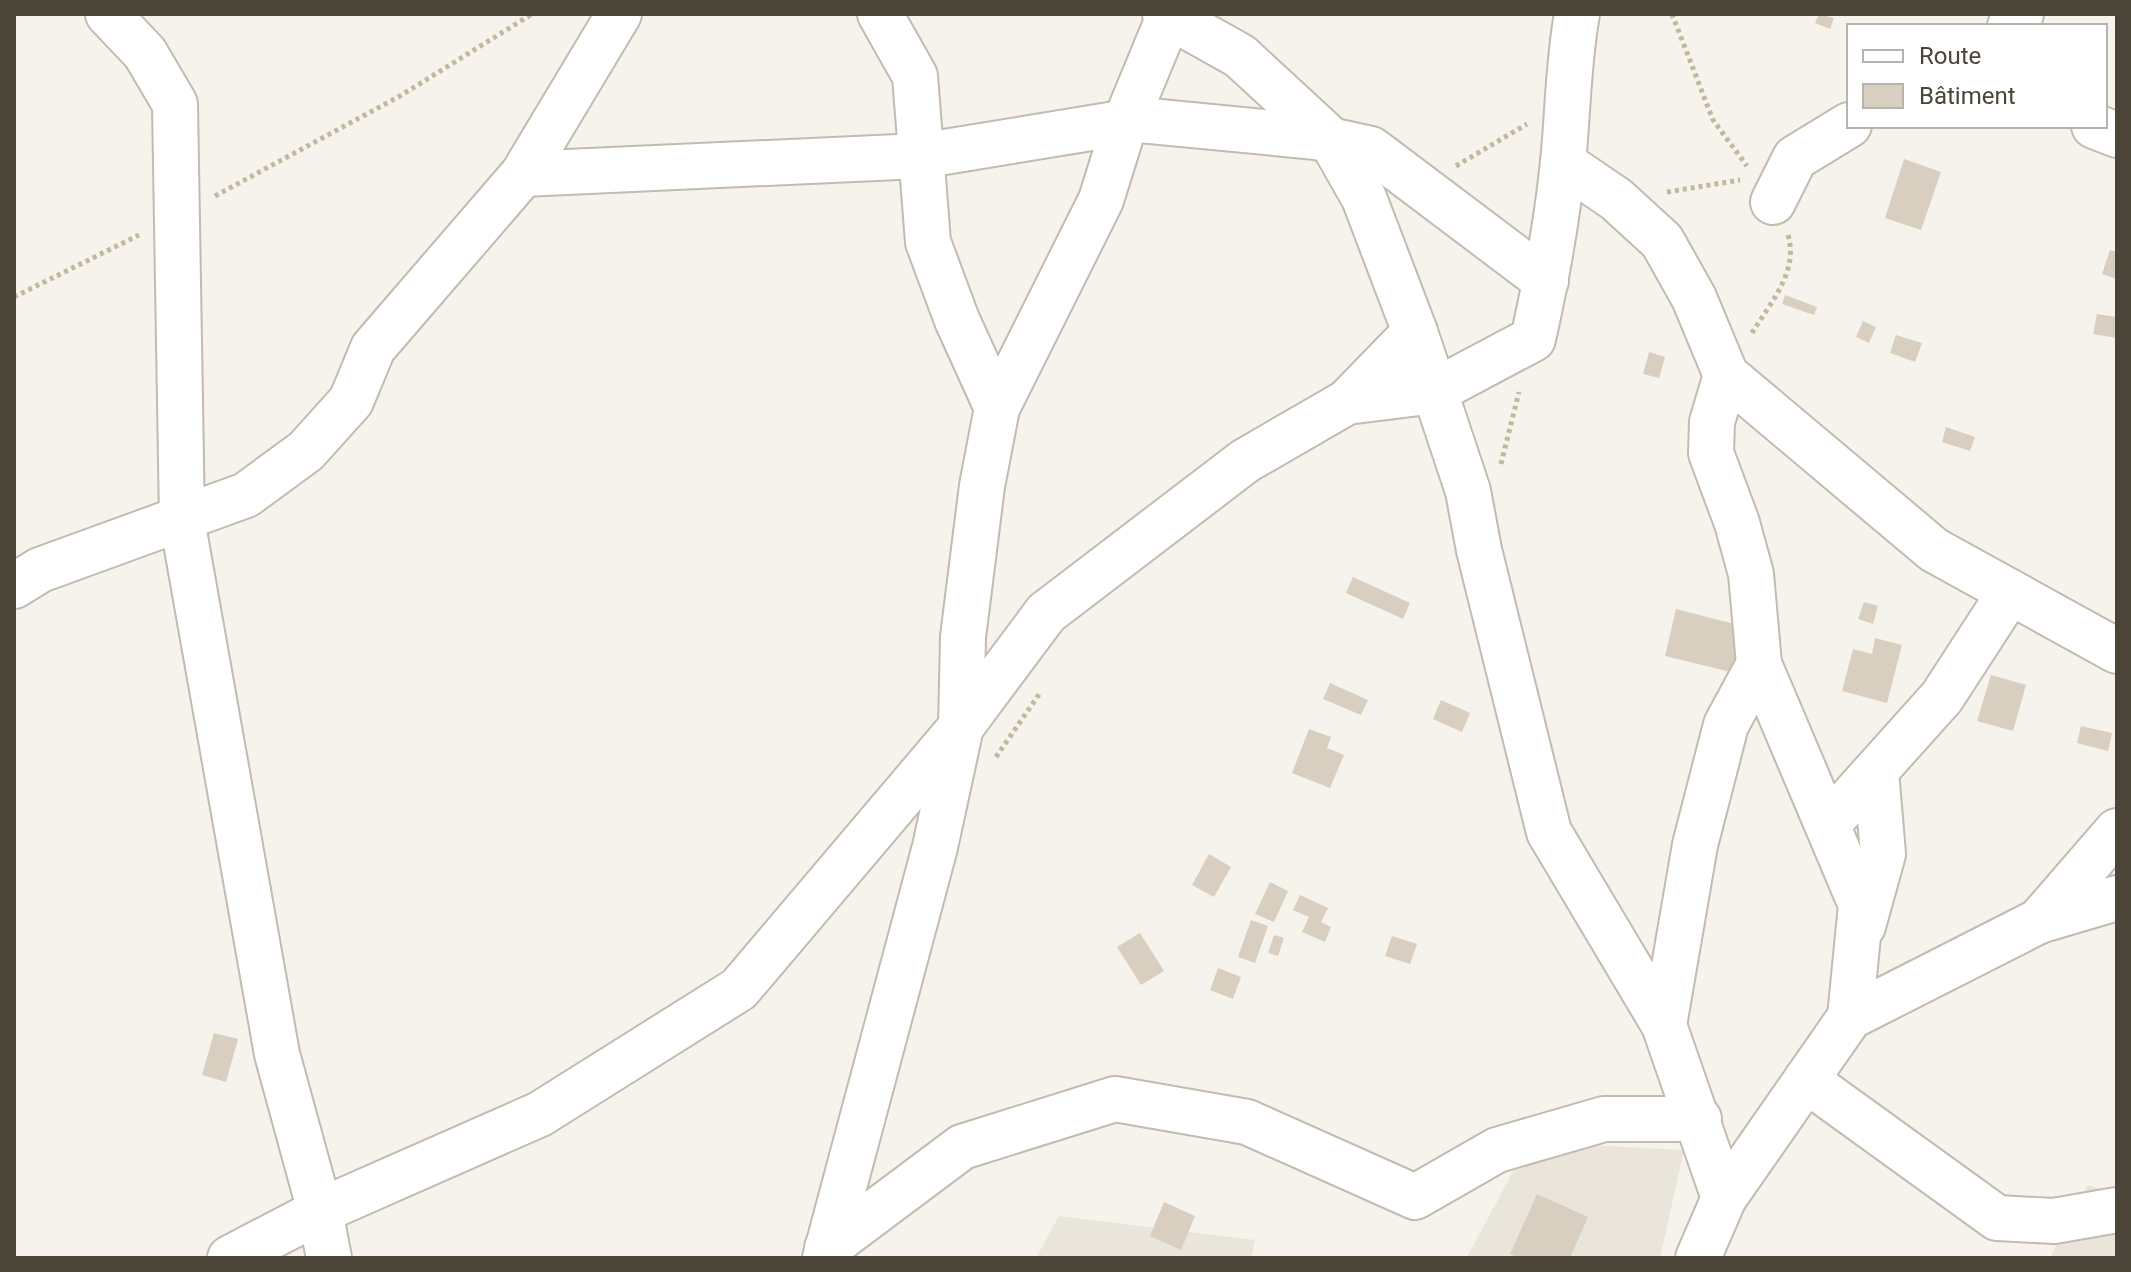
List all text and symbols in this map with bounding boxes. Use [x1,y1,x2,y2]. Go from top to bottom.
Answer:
legend [1847,24,2107,128]
text: Route [1919,42,1981,70]
text: Bâtiment [1919,82,2016,110]

